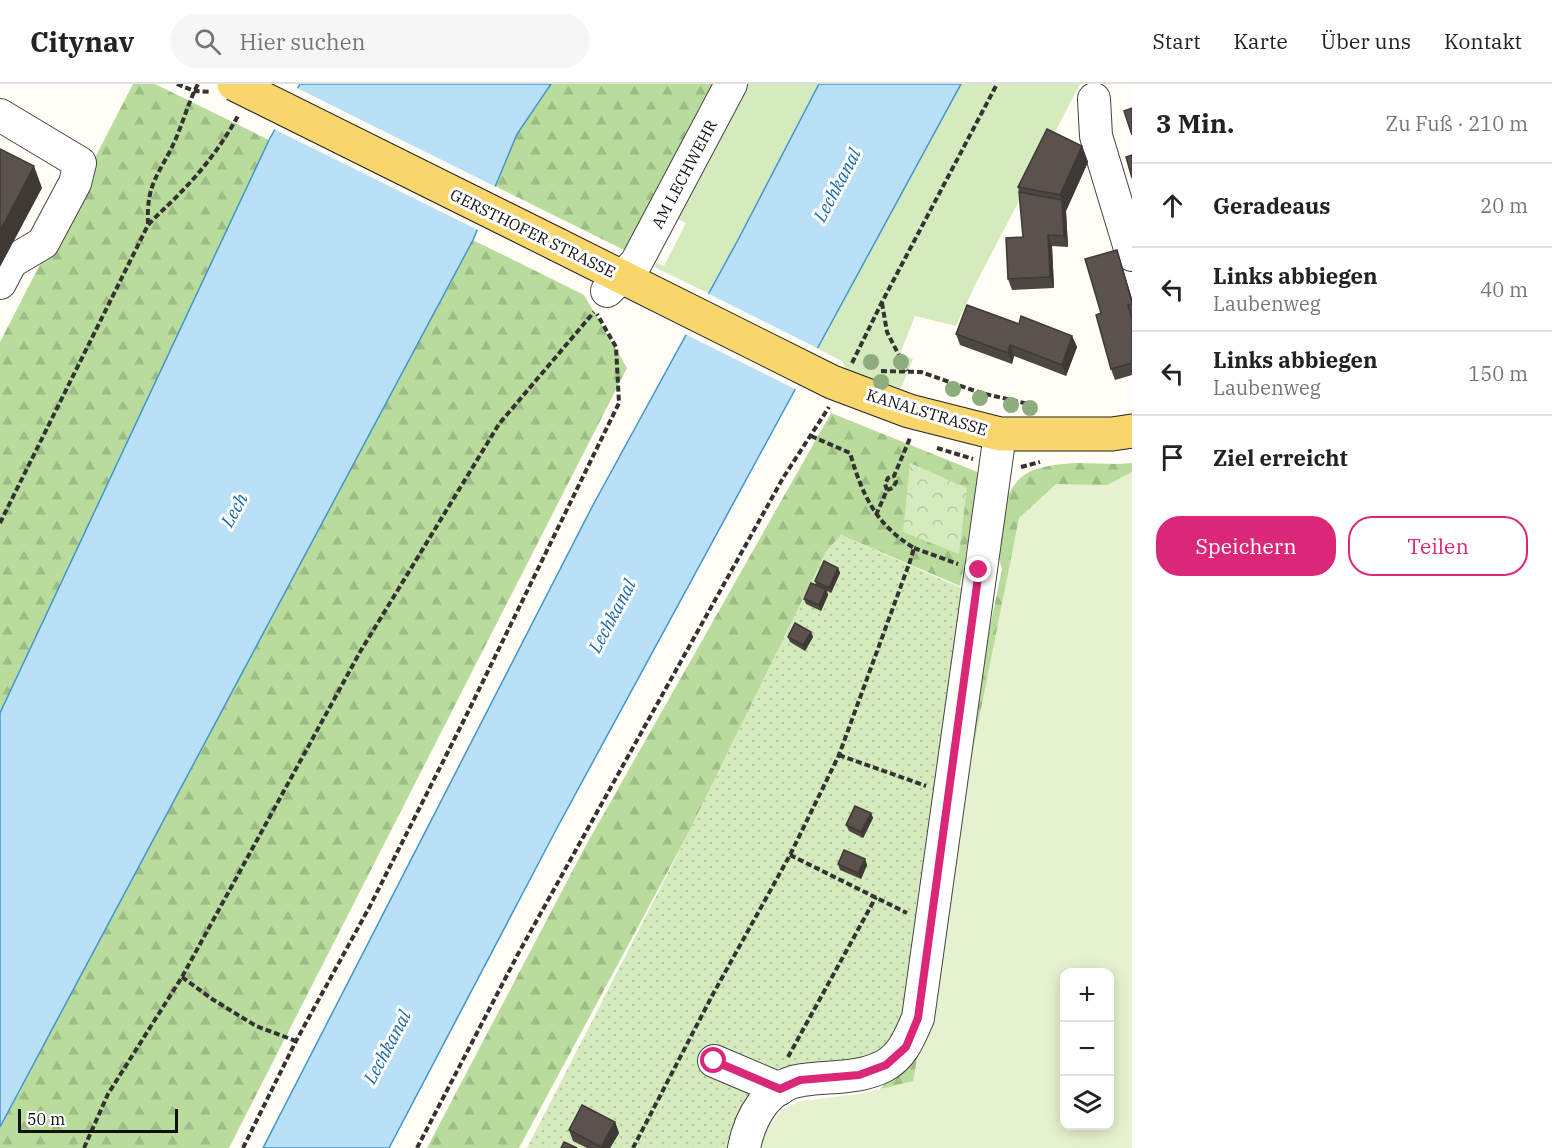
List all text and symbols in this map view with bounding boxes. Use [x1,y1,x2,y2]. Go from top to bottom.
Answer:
search box [170,14,590,68]
text: Citynav [30,23,134,60]
icon: search [191,25,224,58]
text: Hier suchen [239,27,366,56]
text: Start [1152,27,1201,55]
text: Karte [1234,27,1288,55]
text: Über uns [1321,27,1411,55]
text: Kontakt [1444,27,1522,55]
text: 3 Min. [1156,106,1234,140]
text: Zu Fuß · 210 m [1386,110,1528,137]
street label: AM LECHWEHR [647,116,721,232]
water label: Lechkanal [808,144,866,226]
street label: GERSTHOFER STRASSE [447,184,619,282]
icon: ahead [1156,189,1189,222]
text: Geradeaus [1213,191,1330,220]
text: 20 m [1480,192,1528,219]
text: Links abbiegen [1213,261,1378,290]
icon: left [1156,273,1189,306]
text: 40 m [1480,276,1528,303]
text: Laubenweg [1213,290,1321,317]
text: Links abbiegen [1213,345,1378,374]
icon: left [1156,357,1189,390]
text: 150 m [1468,360,1528,387]
text: Laubenweg [1213,374,1321,401]
street label: KANALSTRASSE [864,384,990,440]
icon: arrive [1156,441,1189,474]
text: Ziel erreicht [1213,443,1348,472]
water label: Lech [215,489,253,532]
button: Speichern [1156,516,1336,576]
button: Teilen [1348,516,1528,576]
route end [965,556,991,582]
water label: Lechkanal [583,575,641,657]
map controls [1060,968,1114,1130]
button: + [1060,968,1114,1022]
water label: Lechkanal [358,1006,416,1088]
button: − [1060,1022,1114,1076]
route start [700,1047,726,1073]
button: layers [1060,1076,1114,1130]
scale bar [18,1106,178,1134]
text: 50 m [27,1109,65,1129]

